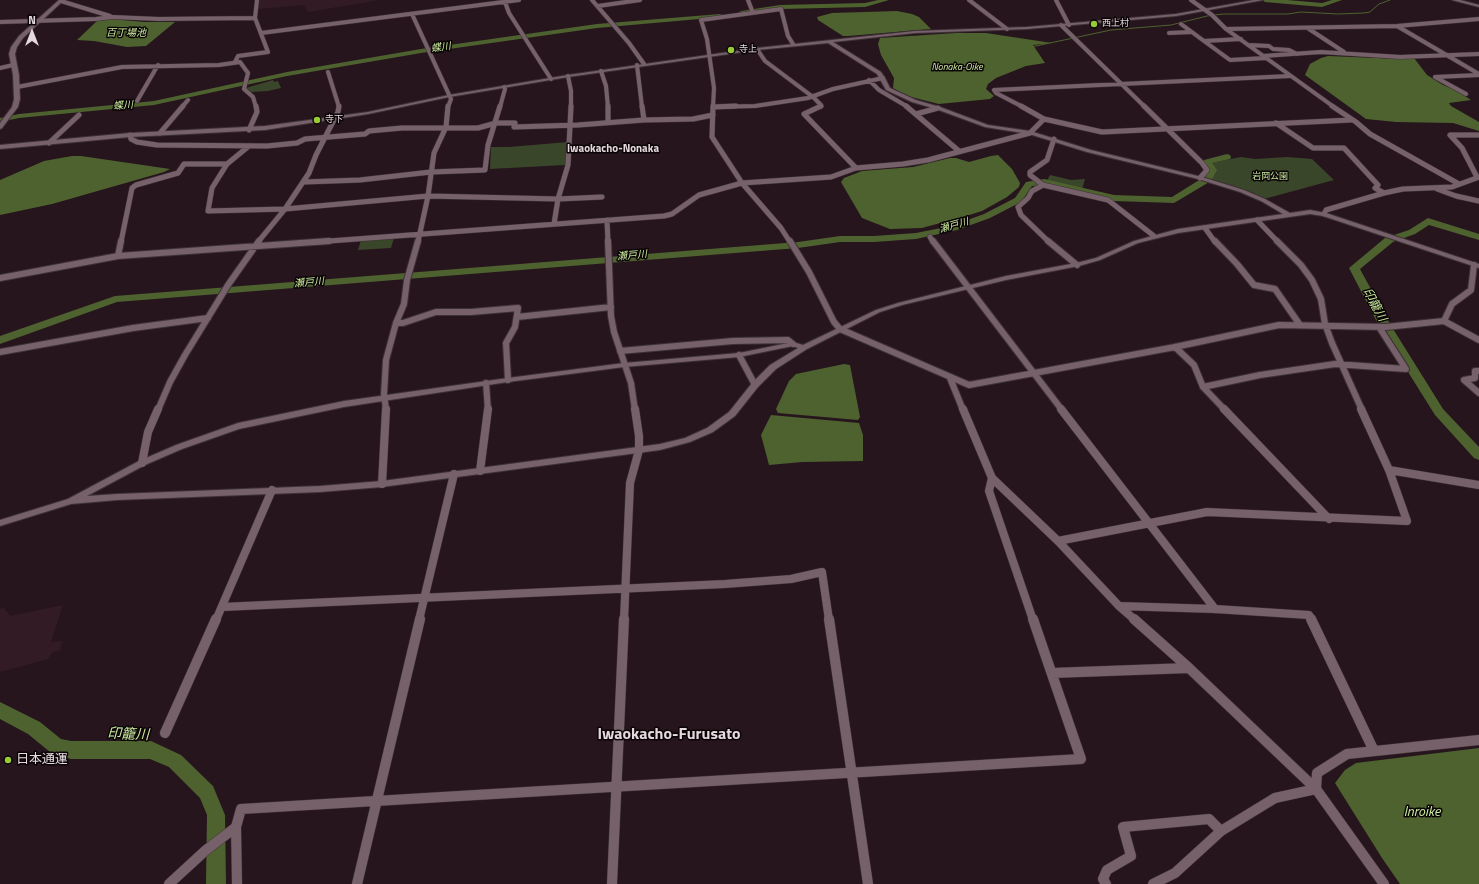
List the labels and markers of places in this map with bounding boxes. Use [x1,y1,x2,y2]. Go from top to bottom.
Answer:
marker: 西上村 [1089,19,1099,29]
place label: 西上村 [1102,19,1129,29]
marker: 寺上 [726,45,736,55]
place label: 寺上 [739,45,757,55]
marker: 寺下 [312,115,322,125]
place label: 寺下 [325,115,343,125]
place label: 日本通運 [16,752,68,768]
marker: 日本通運 [3,755,13,765]

